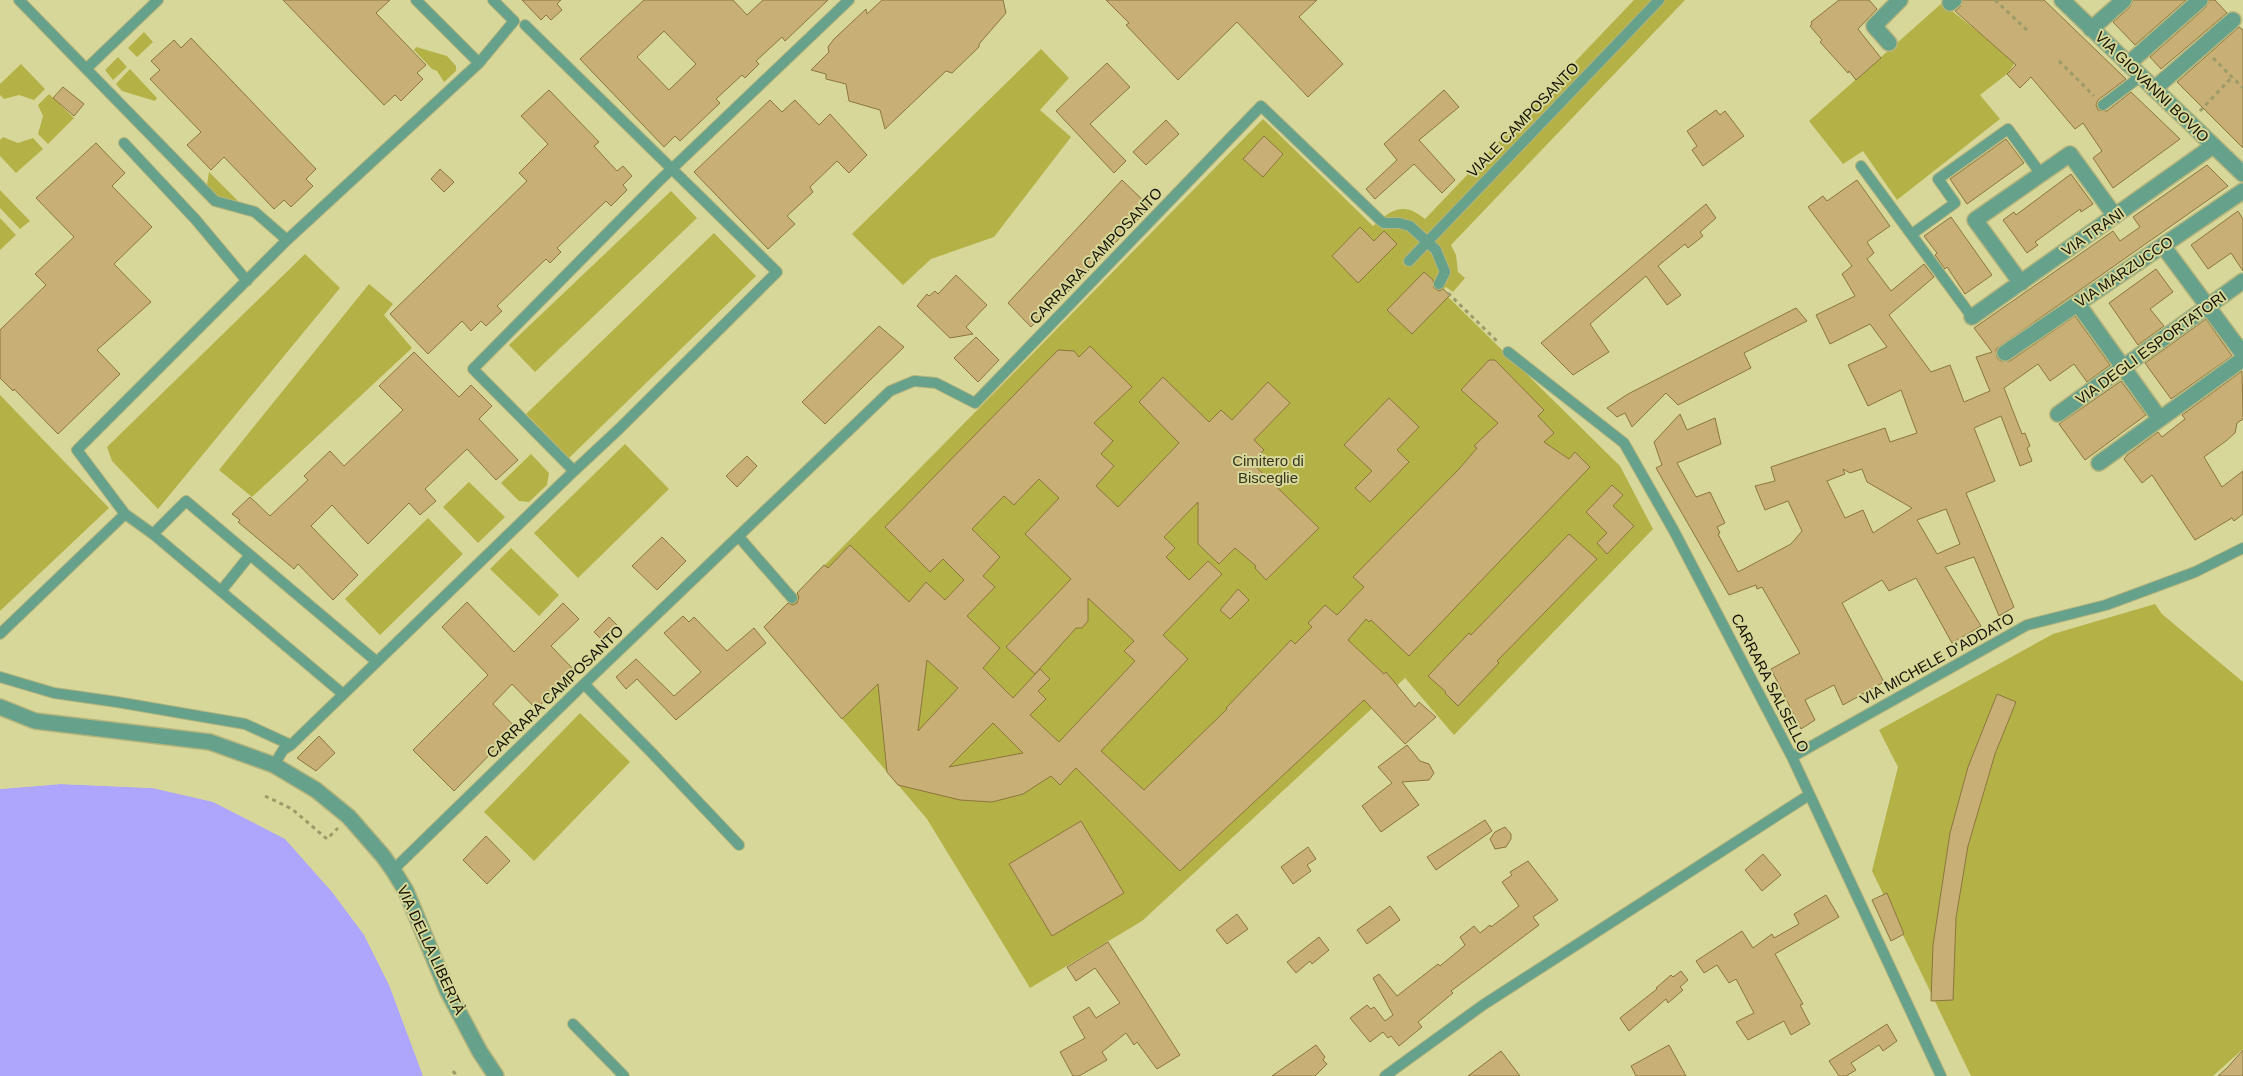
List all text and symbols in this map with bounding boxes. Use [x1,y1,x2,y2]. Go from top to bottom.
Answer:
street label: VIA GIOVANNI BOVIO [2092,28,2213,145]
street label: VIALE CAMPOSANTO [1463,59,1582,181]
street label: CARRARA CAMPOSANTO [1026,184,1165,327]
street label: VIA TRANI [2058,204,2127,259]
street label: VIA MARZUCCO [2072,233,2176,311]
street label: VIA DEGLI ESPORTATORI [2072,287,2229,408]
park label: Cimitero di Bisceglie [1232,452,1304,486]
street label: VIA MICHELE D'ADDATO [1857,609,2017,708]
street label: CARRARA SALSELLO [1728,611,1813,755]
street label: CARRARA CAMPOSANTO [483,622,626,761]
street label: VIA DELLA LIBERTÀ [394,882,469,1017]

